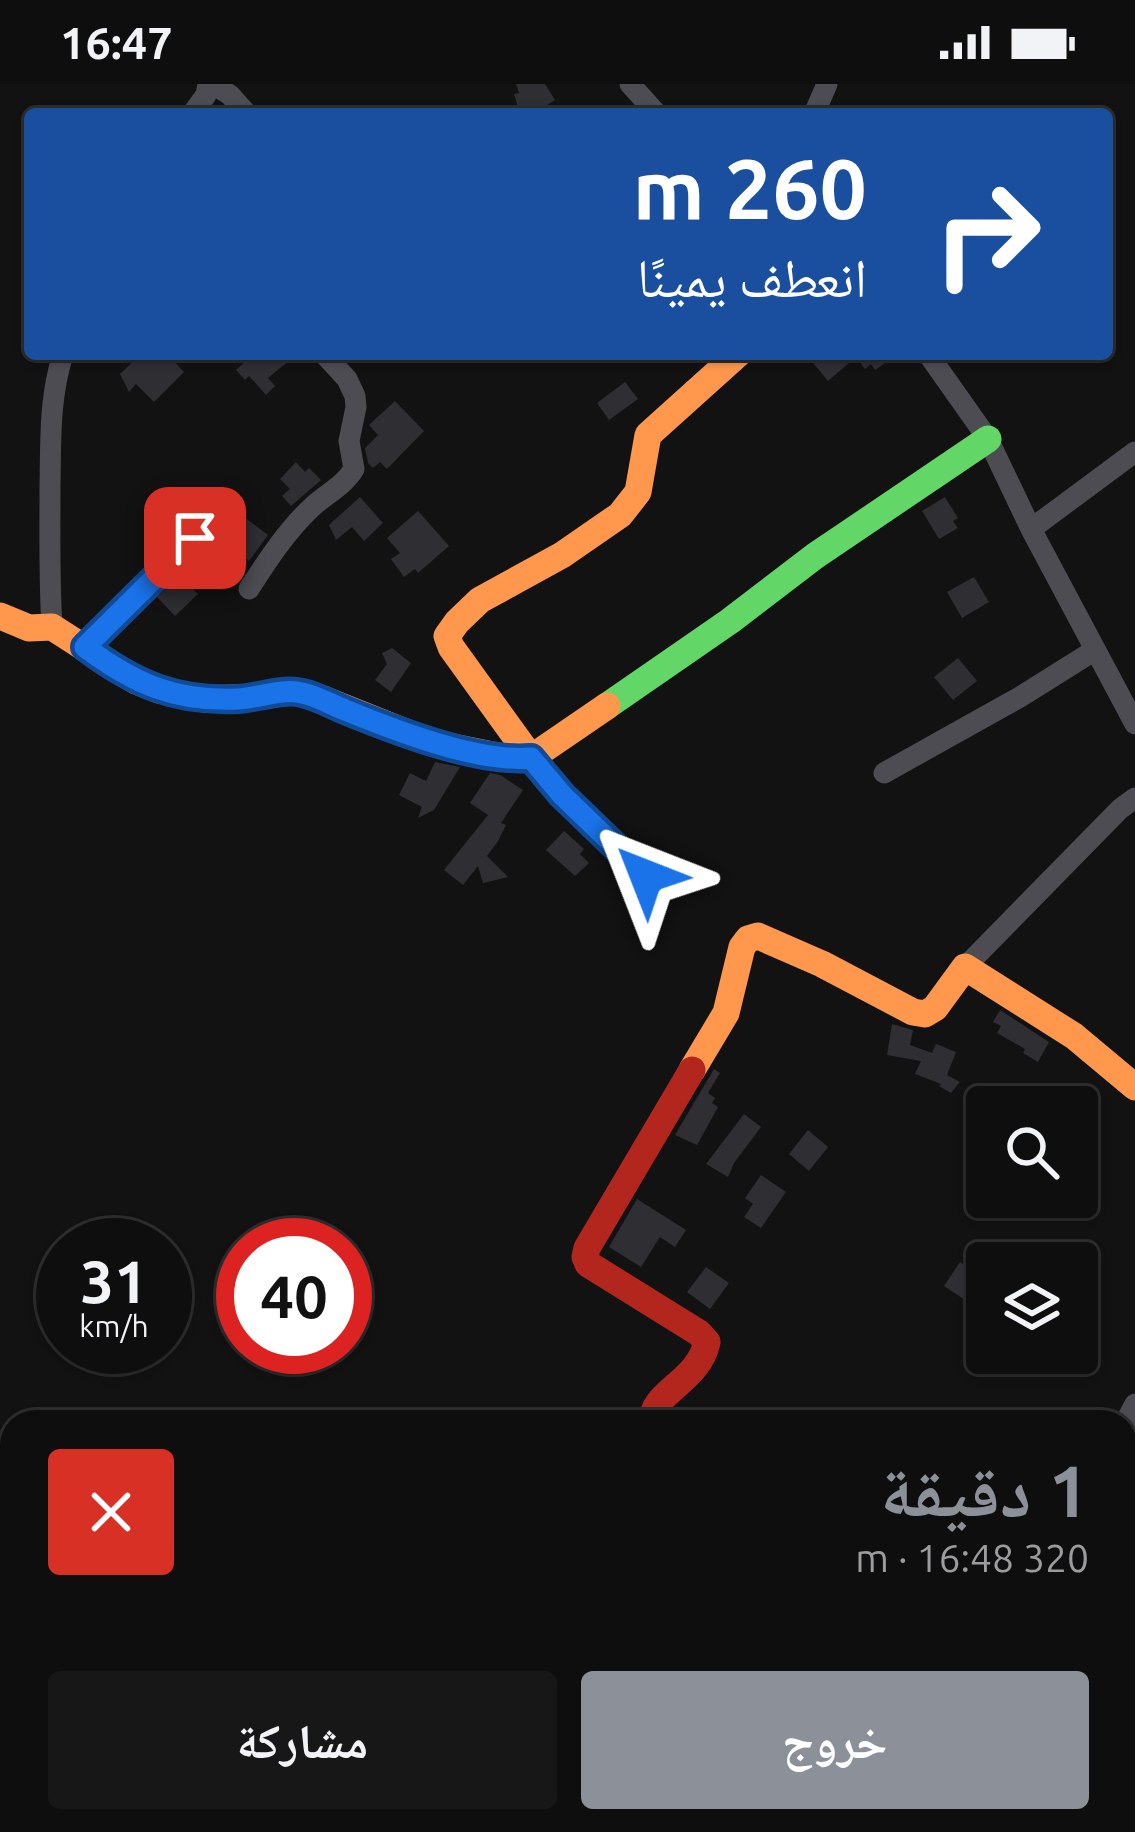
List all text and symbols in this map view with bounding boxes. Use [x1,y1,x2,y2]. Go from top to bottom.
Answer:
text: 16:47 [60,17,173,68]
text: 260 m [633,141,867,235]
icon: right [909,156,1065,312]
text: انعطف يمينًا [637,247,867,307]
pin [144,487,246,589]
icon: arrive [162,505,228,571]
position arrow [583,813,709,939]
map controls [966,1086,1098,1374]
button: search [966,1086,1098,1218]
speed limit sign: 40 [216,1218,372,1374]
button: layers [966,1242,1098,1374]
text: 31 [80,1247,148,1314]
text: km/h [79,1309,149,1343]
button: close [48,1449,174,1575]
text: 1 دقيقة [880,1450,1089,1531]
text: 320 m · 16:48 [855,1536,1089,1579]
button: مشاركة [48,1671,557,1809]
button: خروج [581,1671,1089,1809]

